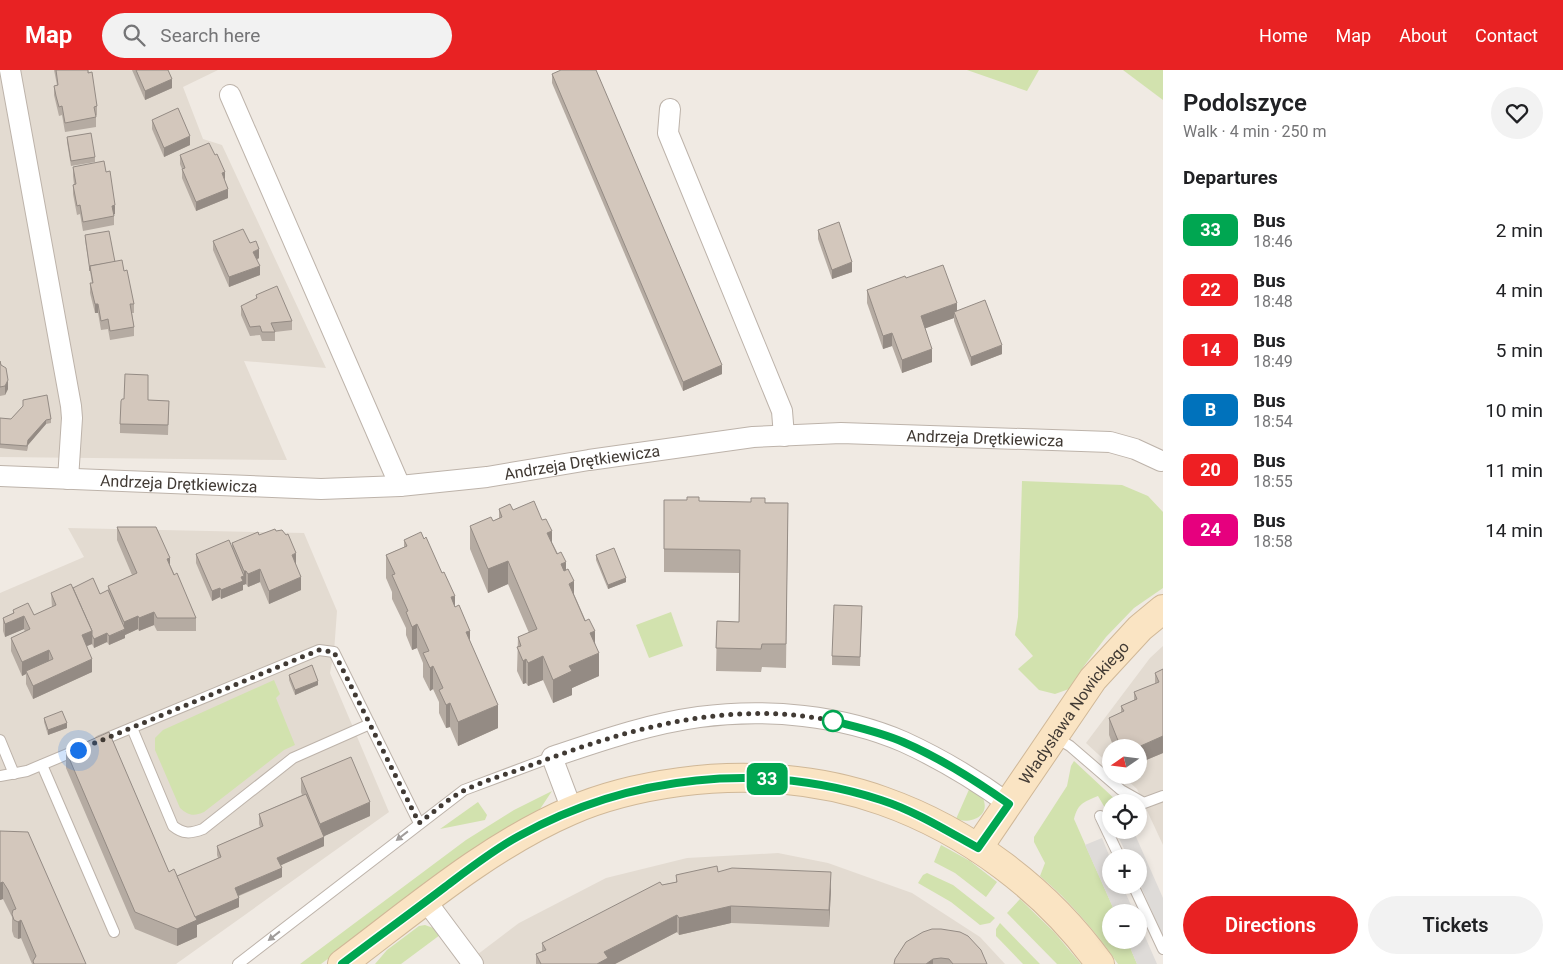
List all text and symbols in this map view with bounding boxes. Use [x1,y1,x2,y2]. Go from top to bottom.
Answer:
search box [102,13,452,58]
text: Map [25,21,72,49]
icon: search [120,21,148,49]
text: Search here [160,24,260,47]
text: Home [1259,25,1308,46]
text: Map [1336,25,1371,46]
text: About [1399,25,1447,46]
text: Contact [1475,25,1538,46]
button: heart [1491,87,1543,139]
text: Podolszyce [1183,89,1307,117]
text: Walk · 4 min · 250 m [1183,122,1327,141]
text: Departures [1183,166,1278,189]
text: Bus [1253,209,1286,232]
text: 33 [1200,219,1221,240]
text: 2 min [1496,219,1543,242]
text: 18:46 [1253,232,1293,251]
text: Bus [1253,269,1286,292]
text: 22 [1200,279,1221,300]
text: 4 min [1496,279,1543,302]
text: 18:48 [1253,292,1293,311]
text: Bus [1253,329,1286,352]
text: 14 [1200,339,1221,360]
text: 5 min [1496,339,1543,362]
text: 18:49 [1253,352,1293,371]
text: Bus [1253,389,1286,412]
text: B [1205,399,1216,420]
text: 10 min [1485,399,1543,422]
text: 18:54 [1253,412,1293,431]
street label: Andrzeja Drętkiewicza [906,426,1064,450]
street label: Andrzeja Drętkiewicza [503,441,661,484]
text: Bus [1253,449,1286,472]
text: 20 [1200,459,1221,480]
text: 11 min [1485,459,1543,482]
street label: Andrzeja Drętkiewicza [100,471,258,496]
text: 18:55 [1253,472,1293,491]
text: Bus [1253,509,1286,532]
text: 24 [1200,519,1221,540]
text: 14 min [1485,519,1543,542]
text: 18:58 [1253,532,1293,551]
street label: Władysława Nowickiego [1015,637,1133,788]
unlabelled marker [822,710,844,732]
your location [66,738,91,763]
north arrow [1102,739,1148,784]
map controls [1102,739,1147,949]
line badge: 33 [744,763,790,795]
text: 33 [757,768,777,789]
button: locate [1102,794,1147,839]
one-way arrow [396,831,409,842]
button: + [1102,849,1147,894]
button: Directions [1183,896,1358,954]
button: Tickets [1368,896,1543,954]
button: − [1102,904,1147,949]
one-way arrow [268,930,281,941]

